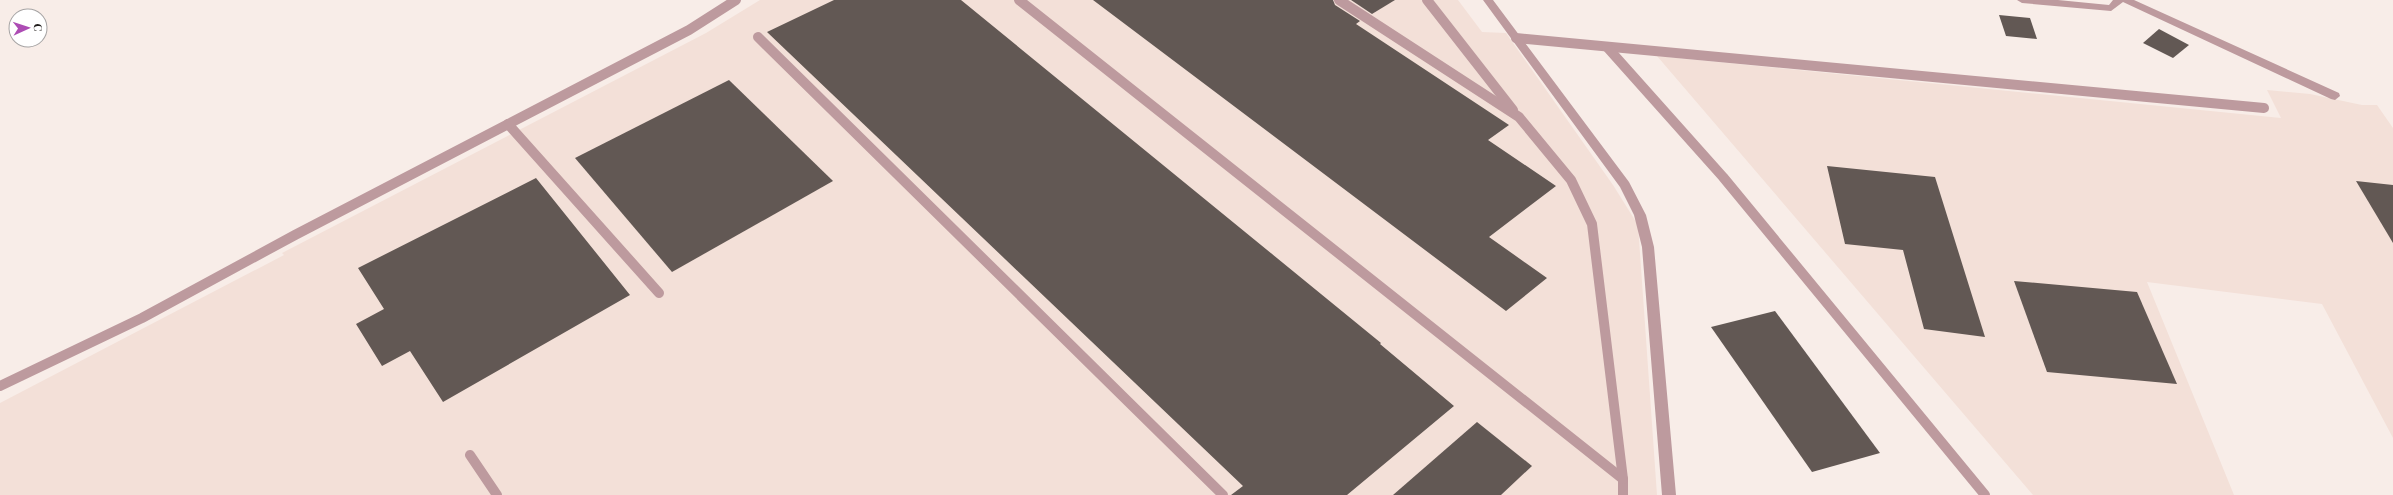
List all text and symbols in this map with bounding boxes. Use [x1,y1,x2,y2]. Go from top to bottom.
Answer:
north arrow [8,8,48,48]
text: С [31,23,46,32]

